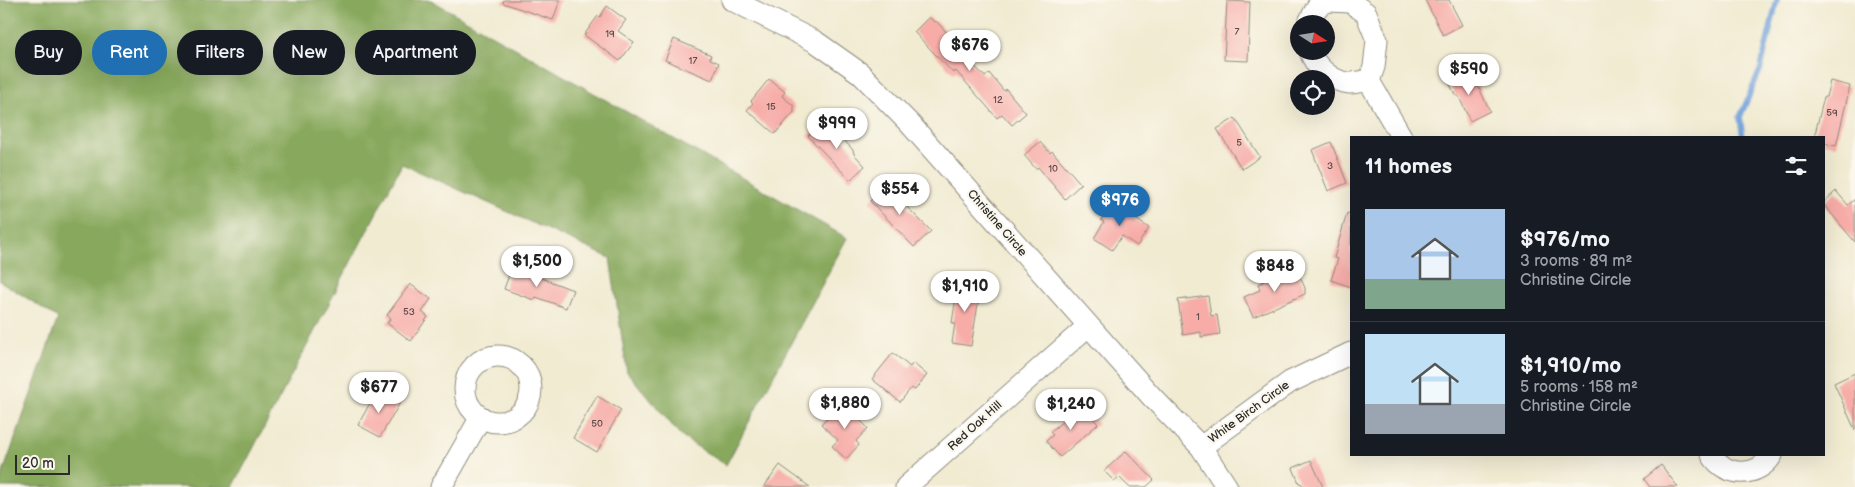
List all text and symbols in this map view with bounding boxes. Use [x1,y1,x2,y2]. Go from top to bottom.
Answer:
north arrow [1290,15,1335,60]
map controls [1290,15,1335,115]
house number: 7 [1235,26,1240,38]
house number: 19 [605,28,615,40]
chip: Buy [15,30,82,75]
chip: Rent [92,30,167,75]
chip: Filters [177,30,263,75]
chip: New [273,30,345,75]
chip: Apartment [355,30,476,75]
pin: $676 [940,30,1000,72]
text: $676 [951,36,989,55]
pin: $590 [1439,54,1499,96]
house number: 17 [689,55,697,67]
text: $590 [1449,60,1489,79]
button: locate [1290,70,1335,115]
house number: 12 [993,94,1003,106]
house number: 15 [766,101,776,113]
house number: 59 [1826,107,1838,119]
pin: $999 [807,108,867,150]
text: $999 [818,114,856,133]
house number: 5 [1236,137,1242,149]
icon: filters [1782,152,1810,180]
text: 11 homes [1365,154,1452,179]
house number: 3 [1327,160,1333,172]
house number: 10 [1048,163,1058,175]
pin: $554 [870,174,930,216]
text: $554 [881,180,919,199]
pin: $976 [1090,184,1150,227]
street label: Christine Circle [964,187,1030,259]
text: $976 [1101,191,1139,210]
text: $976/mo [1520,227,1610,252]
icon: home [1405,229,1465,289]
pin: $1,500 [496,246,578,288]
pin: $848 [1245,250,1305,293]
text: $1,500 [512,252,562,271]
text: 3 rooms · 89 m² [1520,252,1632,271]
text: $848 [1255,257,1295,276]
pin: $1,910 [924,270,1006,313]
text: Christine Circle [1520,271,1631,290]
text: $1,910 [942,277,988,296]
house number: 53 [403,306,415,318]
house number: 1 [1196,311,1200,323]
text: $1,910/mo [1520,353,1621,378]
icon: home [1405,354,1465,414]
pin: $677 [349,372,409,414]
text: $677 [360,378,398,397]
street label: White Birch Circle [1206,378,1292,446]
text: 5 rooms · 158 m² [1520,378,1638,397]
pin: $1,880 [804,388,886,430]
pin: $1,240 [1030,388,1112,431]
text: $1,880 [820,394,870,413]
text: $1,240 [1046,395,1096,414]
text: Christine Circle [1520,397,1631,416]
street label: Red Oak Hill [945,398,1005,454]
house number: 50 [591,418,603,430]
scale bar [15,452,70,475]
text: 20 m [22,455,54,472]

